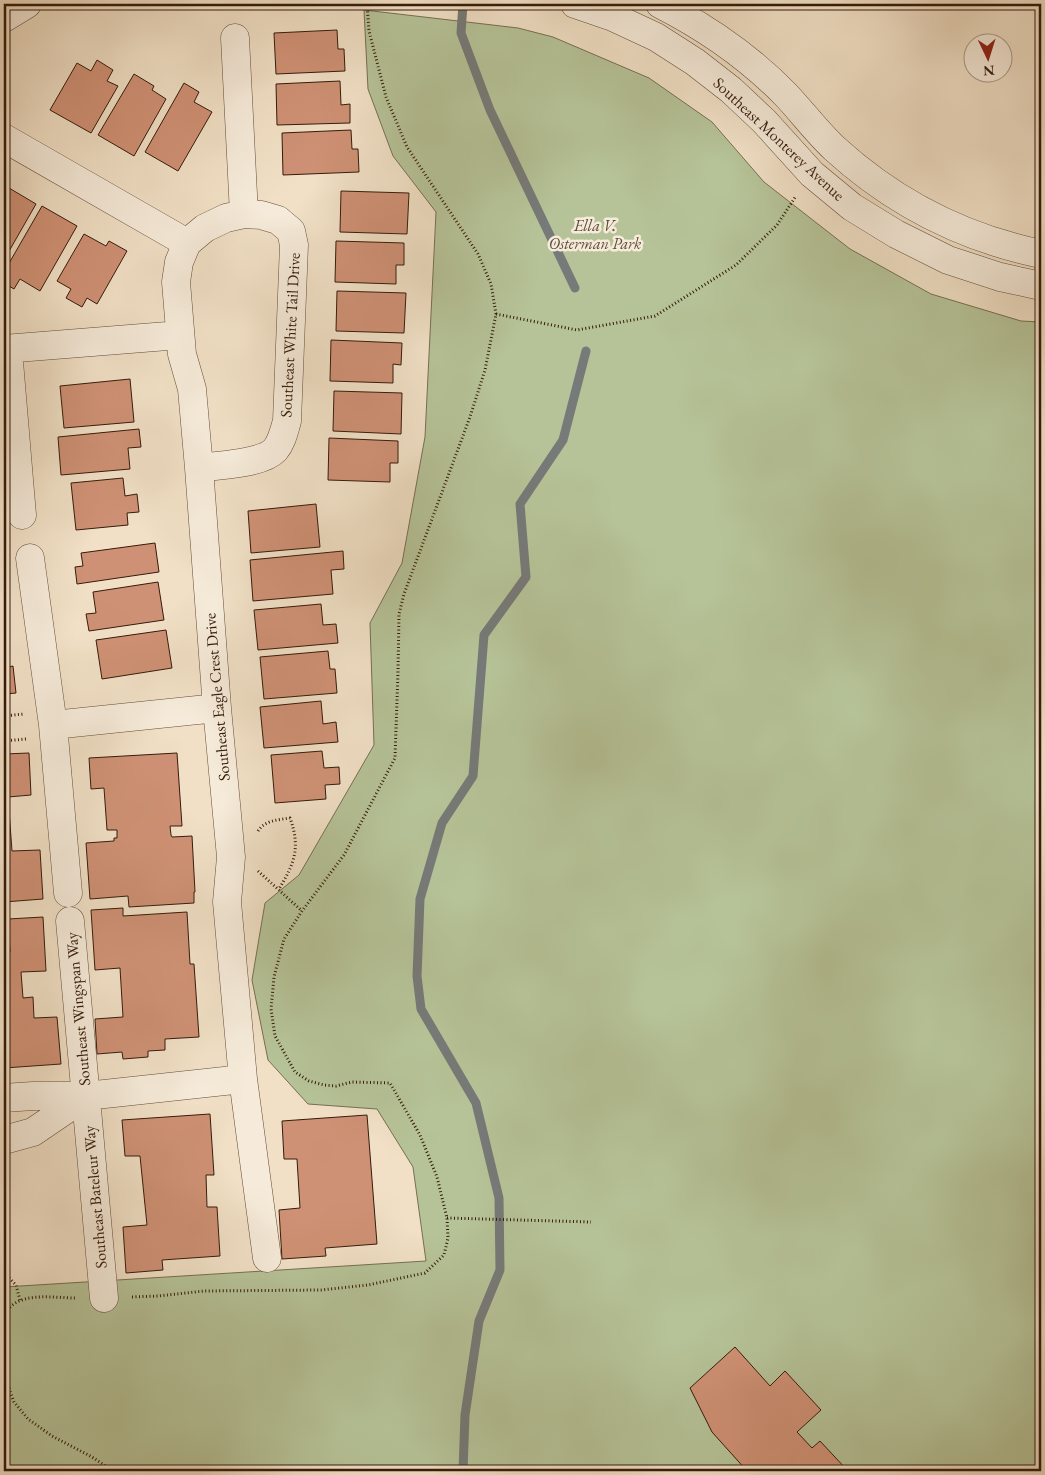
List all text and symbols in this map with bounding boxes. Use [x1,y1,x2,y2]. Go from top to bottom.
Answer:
north arrow [962,32,1012,82]
text: N [982,62,995,80]
street label: Southeast Monterey Avenue [709,72,849,206]
park label: Ella V. Osterman Park [549,215,642,254]
street label: Southeast White Tail Drive [275,252,305,418]
street label: Southeast Eagle Crest Drive [199,612,235,782]
street label: Southeast Wingspan Way [61,930,95,1087]
street label: Southeast Bateleur Way [78,1124,112,1269]

